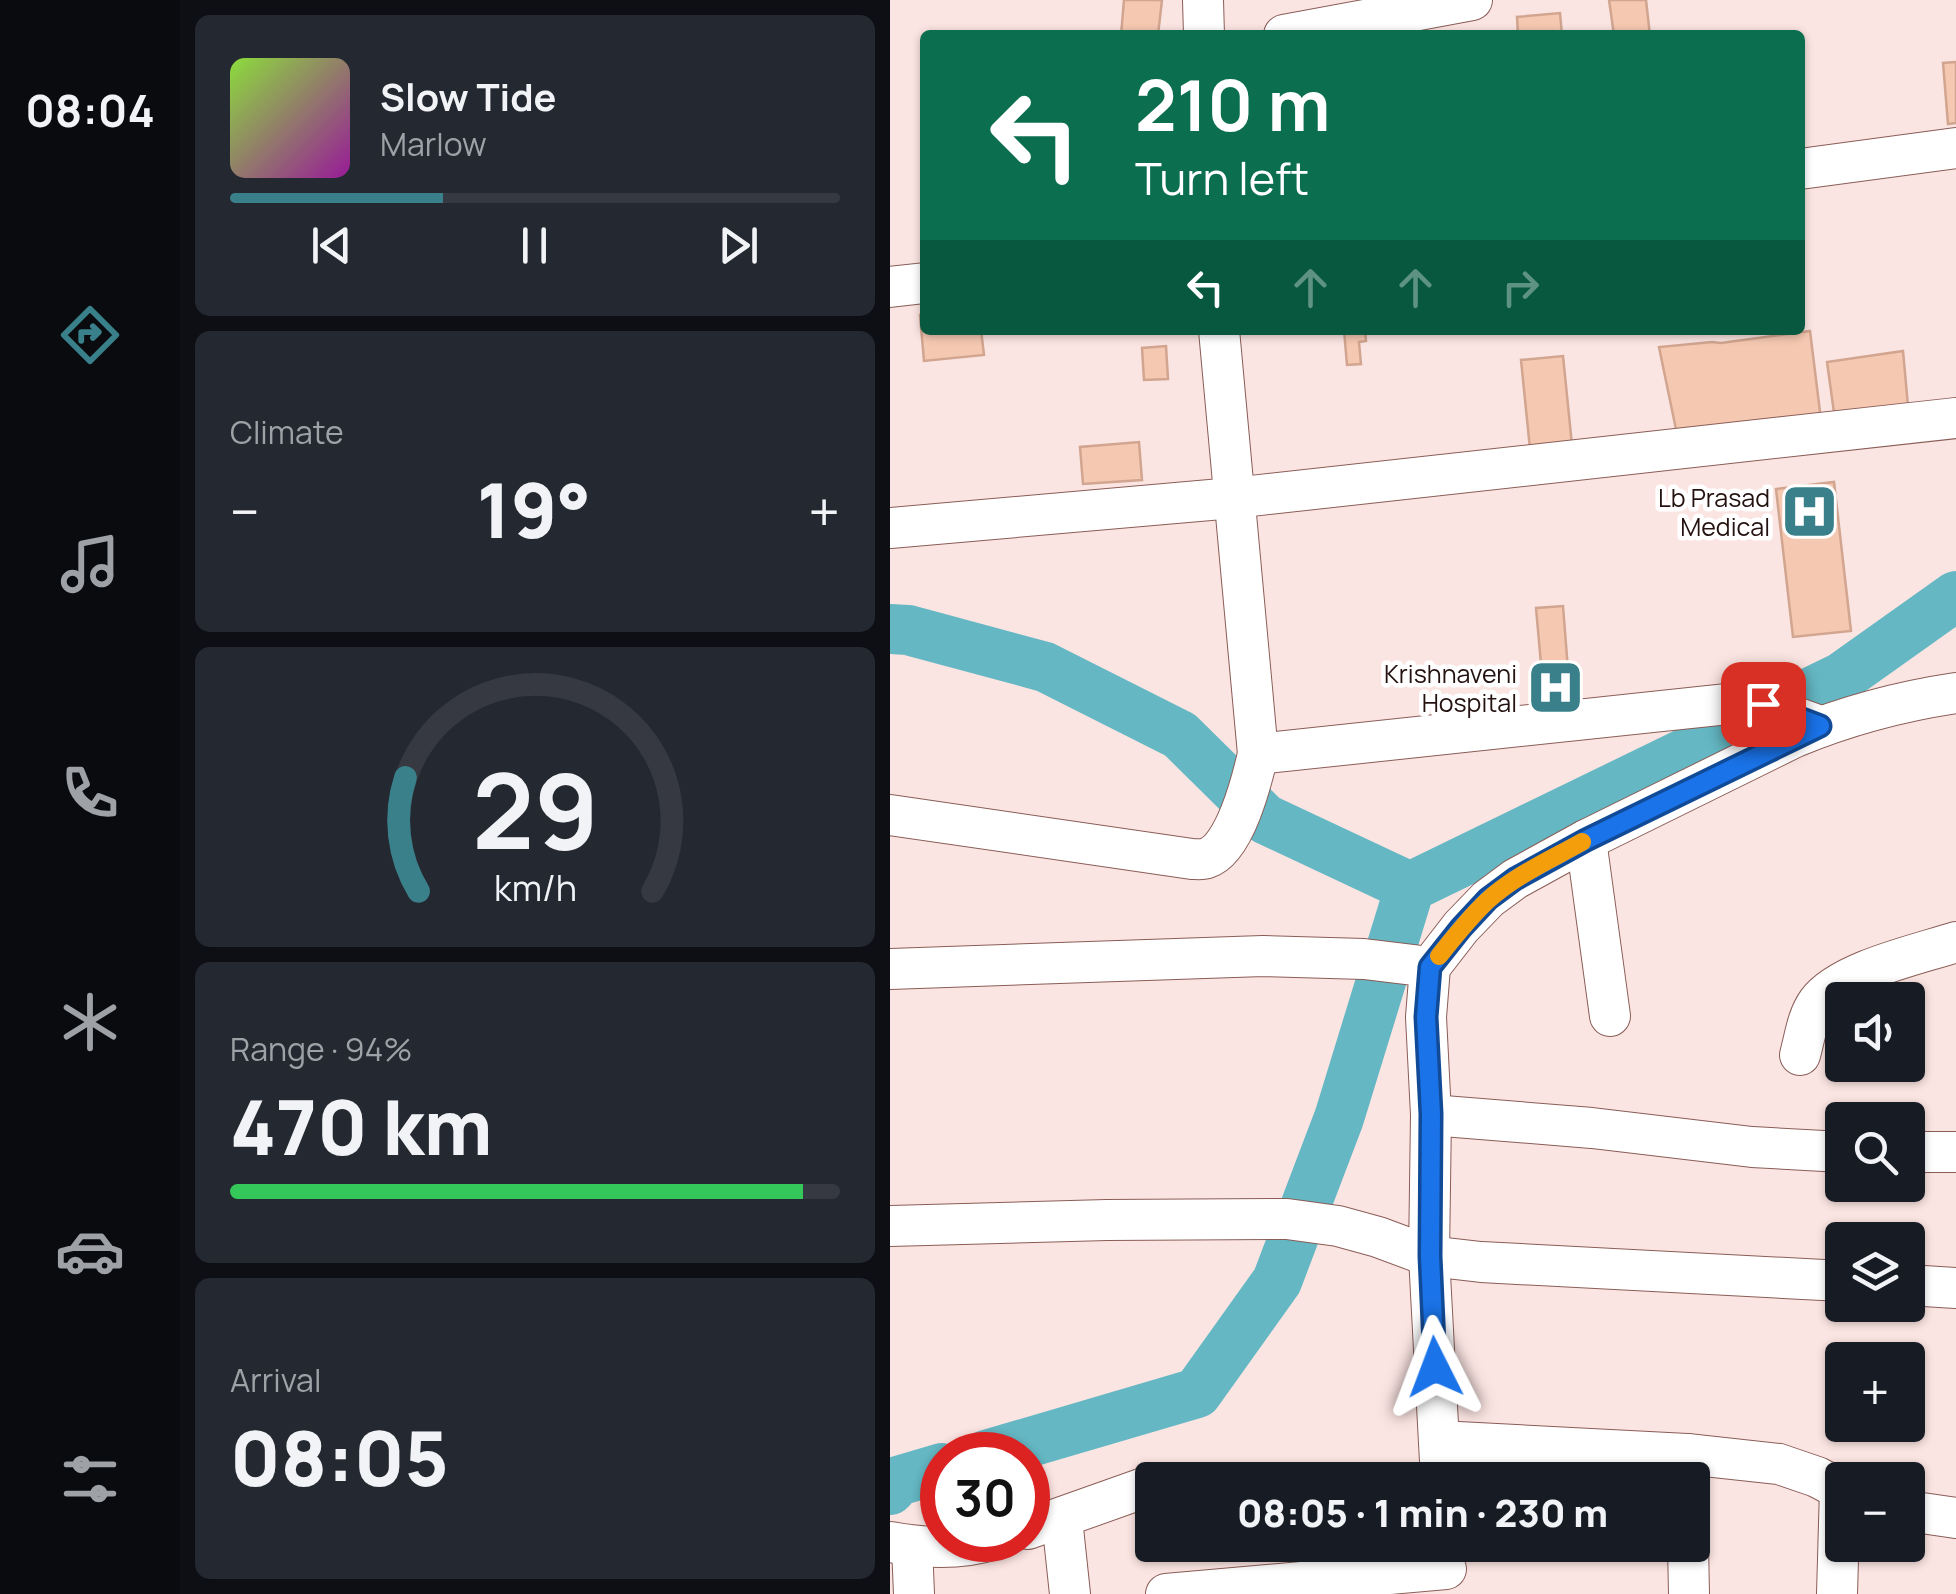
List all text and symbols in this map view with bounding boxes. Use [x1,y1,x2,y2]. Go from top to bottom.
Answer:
text: 210 m [1135,56,1330,152]
text: Slow Tide [380,70,557,122]
icon: left [970,70,1100,200]
text: 08:04 [25,79,155,141]
text: Marlow [380,122,487,166]
text: Turn left [1135,147,1309,209]
icon: previous [304,218,359,273]
icon: pause [507,218,562,273]
icon: next [711,218,766,273]
icon: left [1178,260,1233,315]
icon: ahead [1283,260,1338,315]
icon: ahead [1388,260,1443,315]
icon: right [1493,260,1548,315]
icon: directions [55,300,125,370]
text: Climate [230,410,344,454]
text: 19° [477,458,591,561]
text: − [230,473,260,549]
text: + [808,473,840,549]
place label: Lb Prasad Medical [1658,480,1770,544]
hospital icon: Lb Prasad Medical [1779,481,1839,541]
icon: music [55,529,125,599]
place label: Krishnaveni Hospital [1384,656,1517,720]
hospital icon: Krishnaveni Hospital [1526,657,1586,717]
pin [1721,662,1806,747]
icon: arrive [1736,677,1791,732]
text: 29 [472,738,598,880]
icon: phone [55,758,125,828]
text: km/h [493,863,577,912]
map controls [1825,982,1925,1562]
button: sound [1825,982,1925,1082]
icon: climate [55,987,125,1057]
text: Range · 94% [230,1027,412,1071]
text: 470 km [230,1075,493,1178]
button: search [1825,1102,1925,1202]
icon: car [55,1216,125,1286]
button: layers [1825,1222,1925,1322]
position arrow [1383,1315,1487,1419]
button: + [1825,1342,1925,1442]
text: Arrival [230,1358,321,1402]
text: 08:05 [230,1406,449,1509]
speed limit sign: 30 [920,1432,1050,1562]
icon: filters [55,1444,125,1514]
button: − [1825,1462,1925,1562]
text: 08:05 · 1 min · 230 m [1237,1486,1608,1538]

